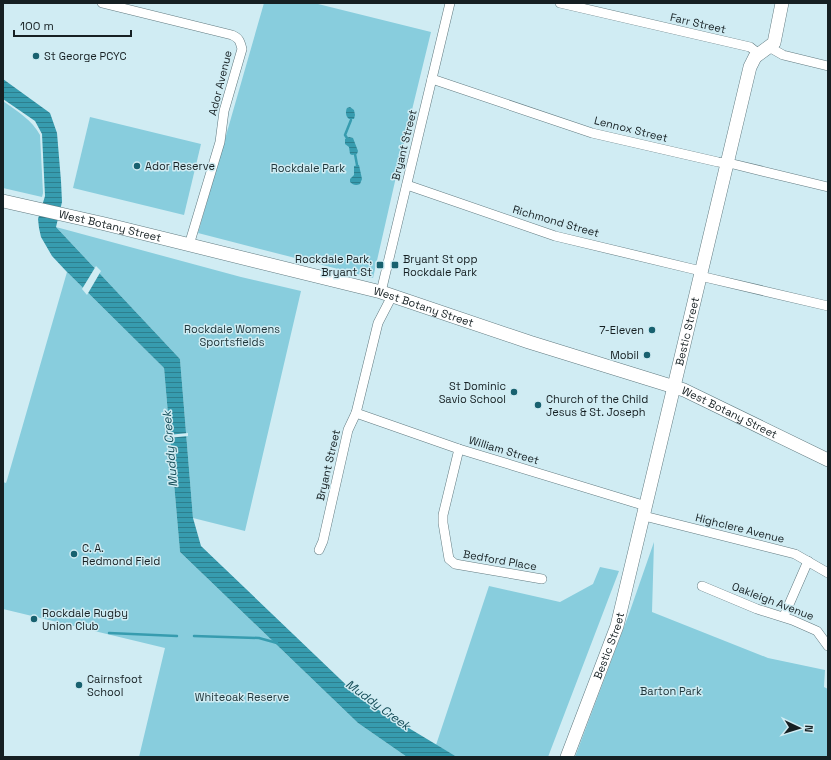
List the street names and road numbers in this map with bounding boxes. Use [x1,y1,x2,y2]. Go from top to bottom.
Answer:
street label: Farr Street [669,10,727,36]
street label: Ador Avenue [205,49,235,117]
street label: Bryant Street [388,108,420,182]
street label: Lennox Street [593,113,669,145]
street label: Richmond Street [511,202,601,240]
street label: West Botany Street [58,207,163,245]
street label: West Botany Street [372,283,476,330]
street label: Bestic Street [672,296,702,367]
street label: West Botany Street [679,383,780,441]
street label: Bryant Street [313,428,343,502]
street label: William Street [467,433,541,467]
street label: Highclere Avenue [694,510,786,546]
street label: Bedford Place [462,547,538,573]
street label: Oakleigh Avenue [730,579,816,623]
street label: Bestic Street [590,611,627,681]

